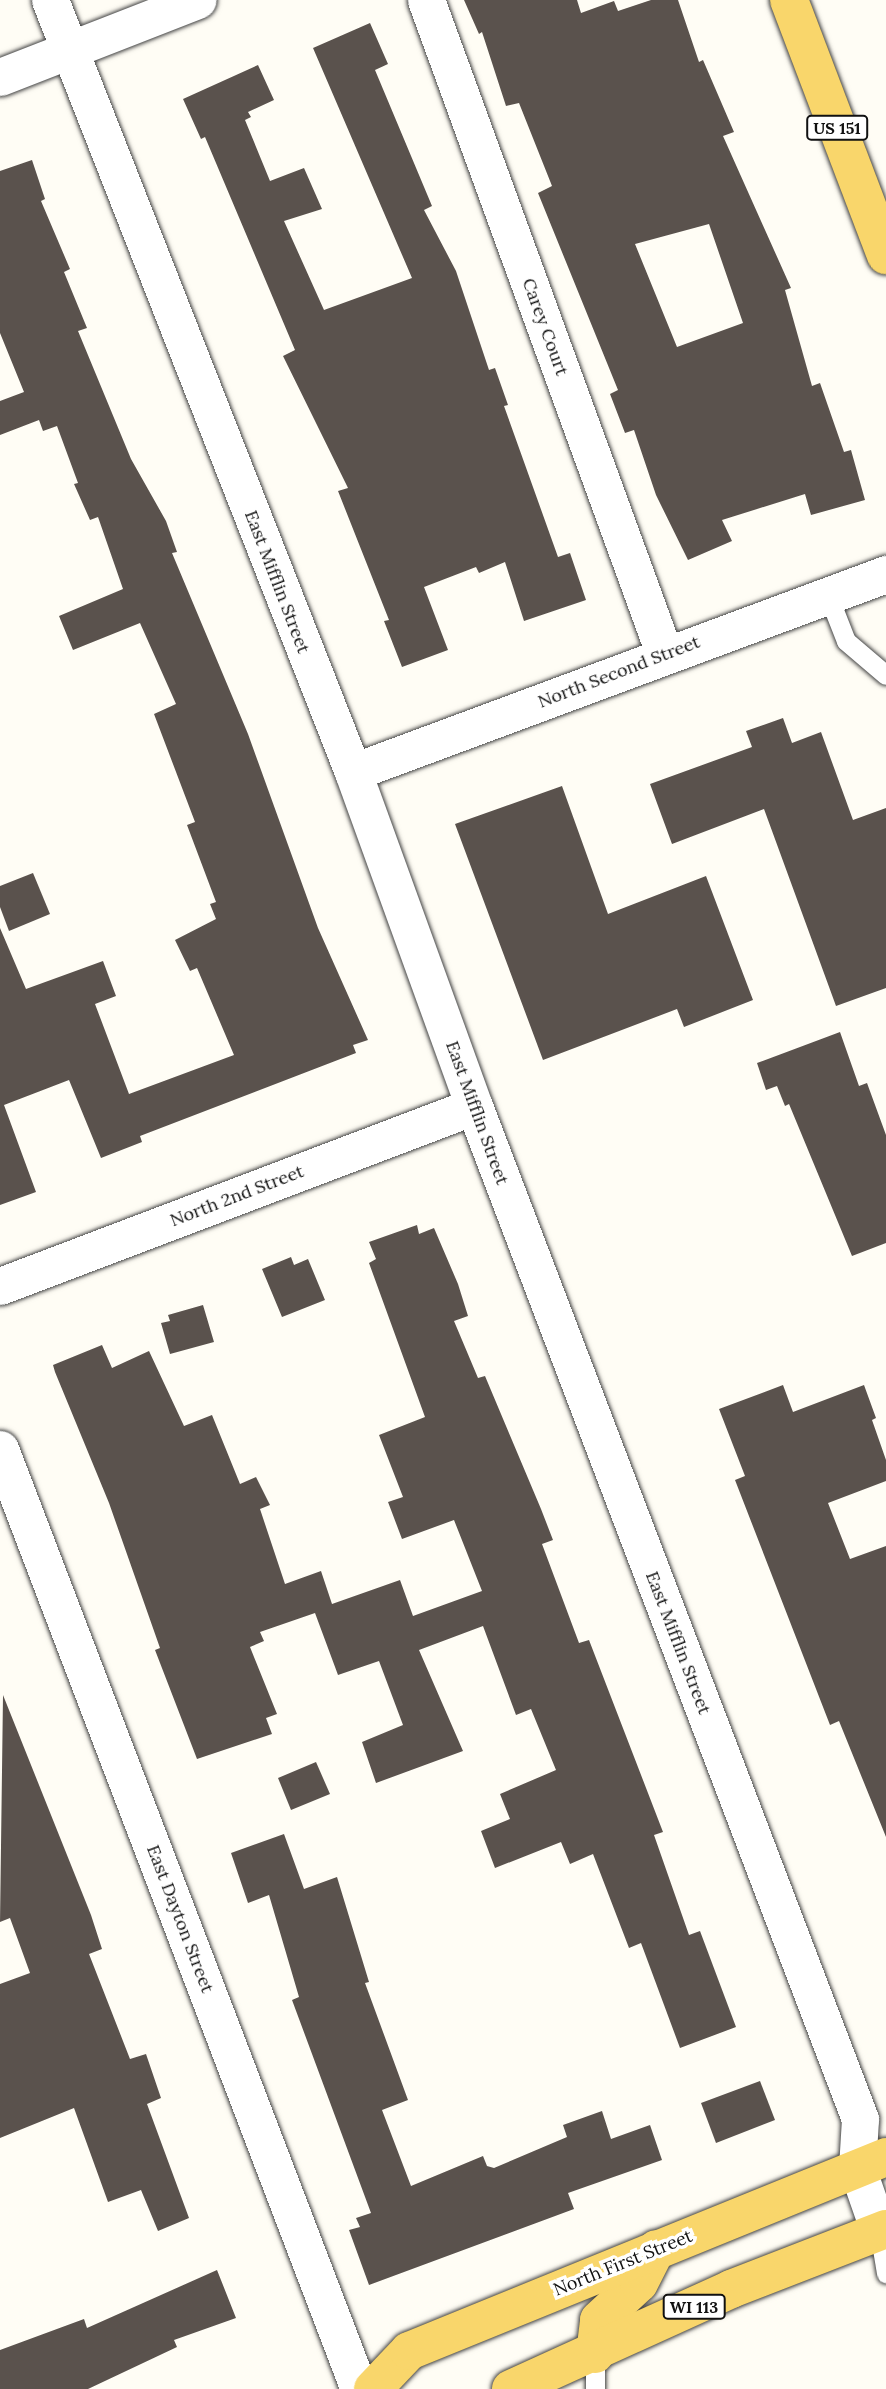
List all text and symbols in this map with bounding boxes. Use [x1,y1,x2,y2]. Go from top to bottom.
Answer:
road number: US 151 [806,116,868,140]
street label: Carey Court [517,275,573,379]
street label: East Mifflin Street [240,507,314,657]
street label: North Second Street [535,631,703,713]
street label: East Mifflin Street [441,1038,513,1188]
street label: North 2nd Street [167,1161,307,1231]
street label: East Mifflin Street [641,1568,715,1718]
street label: East Dayton Street [142,1842,218,1996]
street label: North First Street [550,2225,696,2301]
road number: WI 113 [662,2294,726,2320]

